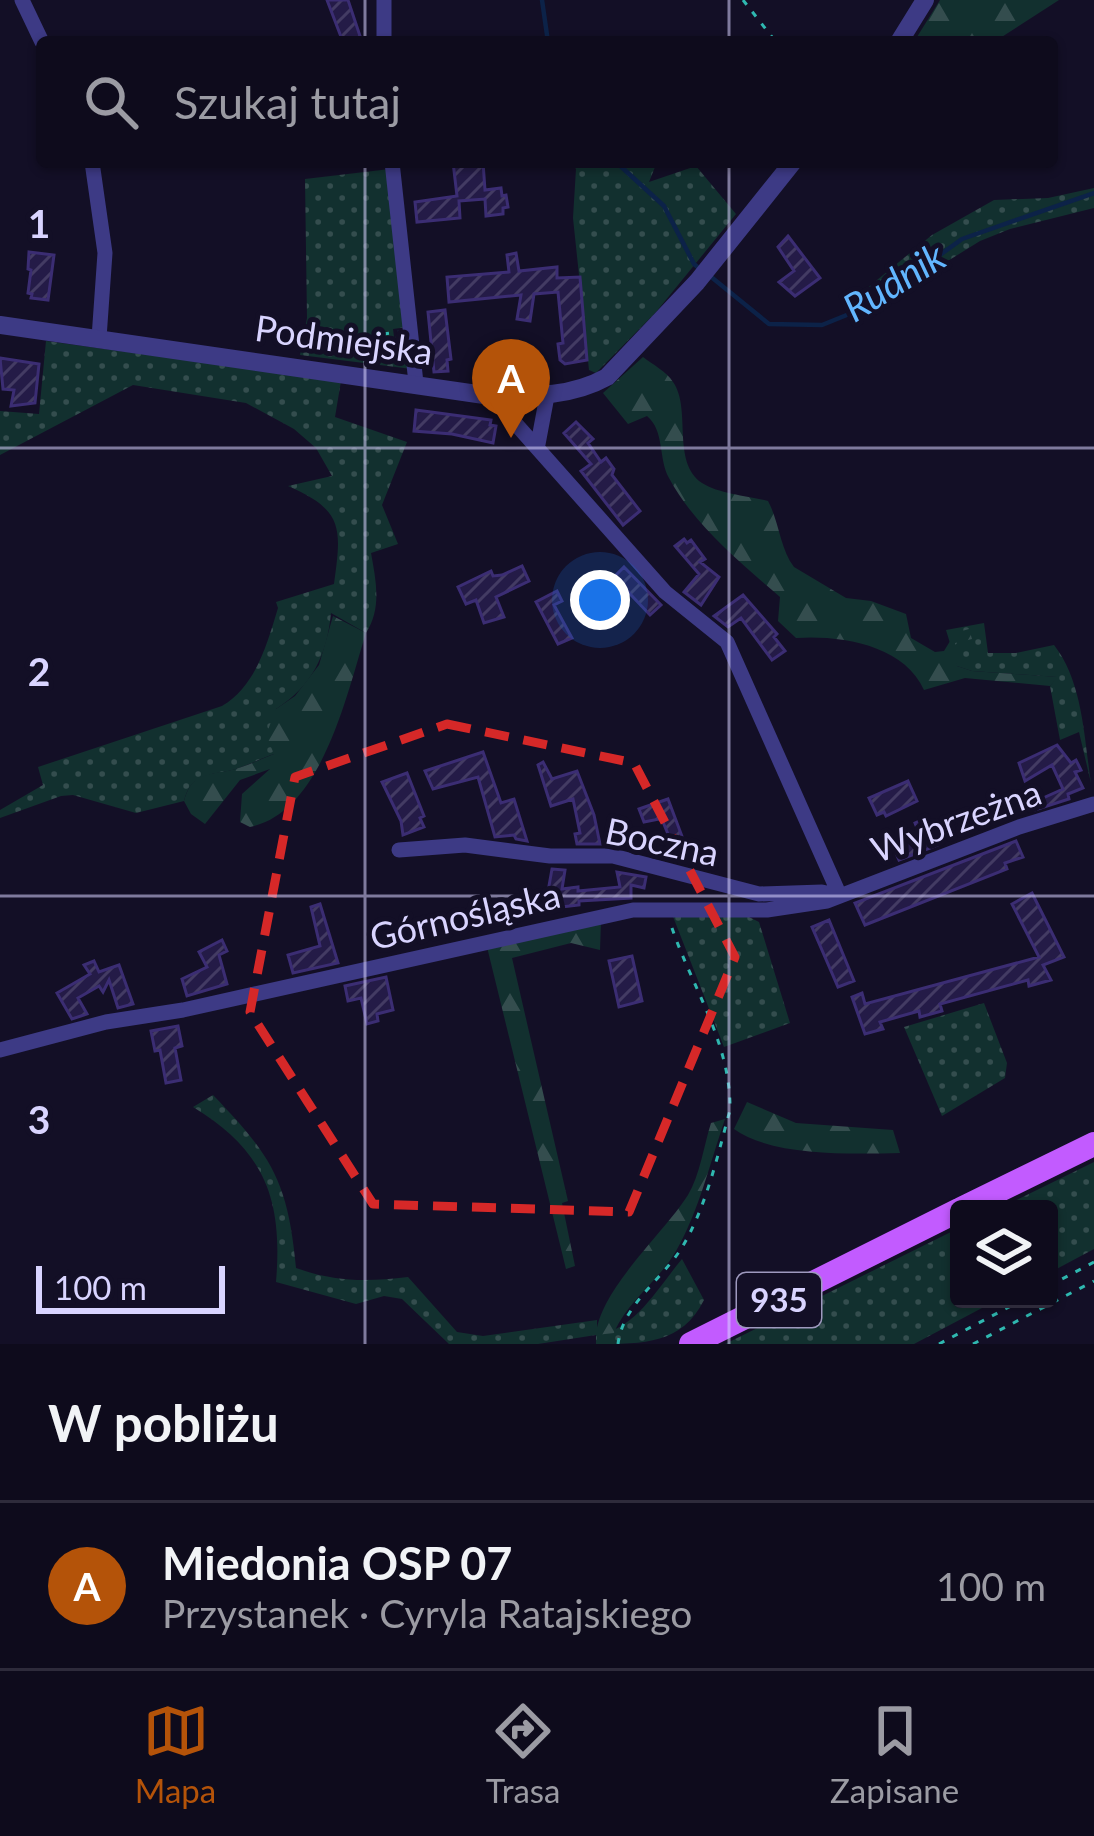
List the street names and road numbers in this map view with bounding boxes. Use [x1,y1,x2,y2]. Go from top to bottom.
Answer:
street label: Podmiejska [252,305,436,373]
street label: Wybrzeżna [865,769,1047,871]
street label: Boczna [601,808,723,874]
street label: Górnośląska [365,872,564,958]
road number: 935 [737,1273,821,1327]

